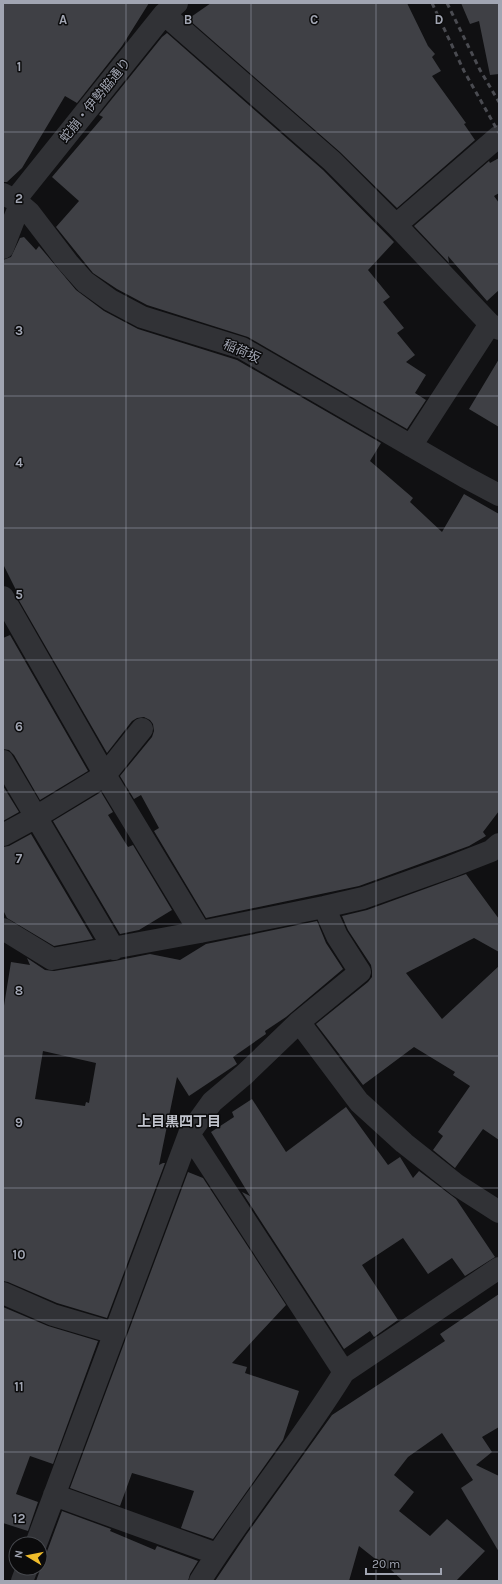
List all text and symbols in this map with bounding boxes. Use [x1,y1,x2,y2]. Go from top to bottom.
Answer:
text: A [59,12,67,27]
text: B [184,12,192,27]
text: C [310,12,318,27]
text: D [435,12,444,27]
street label: 蛇崩・伊勢脇通り [56,55,134,145]
text: 1 [17,59,21,74]
text: 2 [15,191,23,206]
text: 3 [15,323,23,338]
street label: 稲荷坂 [221,336,263,366]
text: 4 [15,455,23,470]
text: 5 [15,587,23,602]
text: 6 [15,719,23,734]
text: 7 [16,851,23,866]
text: 8 [15,983,23,998]
district label: 上目黒四丁目 [137,1113,221,1130]
text: 9 [15,1115,23,1130]
text: 10 [13,1247,25,1262]
text: 11 [14,1379,24,1394]
text: 12 [13,1511,25,1526]
north arrow [8,1536,48,1576]
text: N [12,1549,26,1559]
scale bar [366,1550,441,1576]
text: 20 m [372,1557,400,1571]

